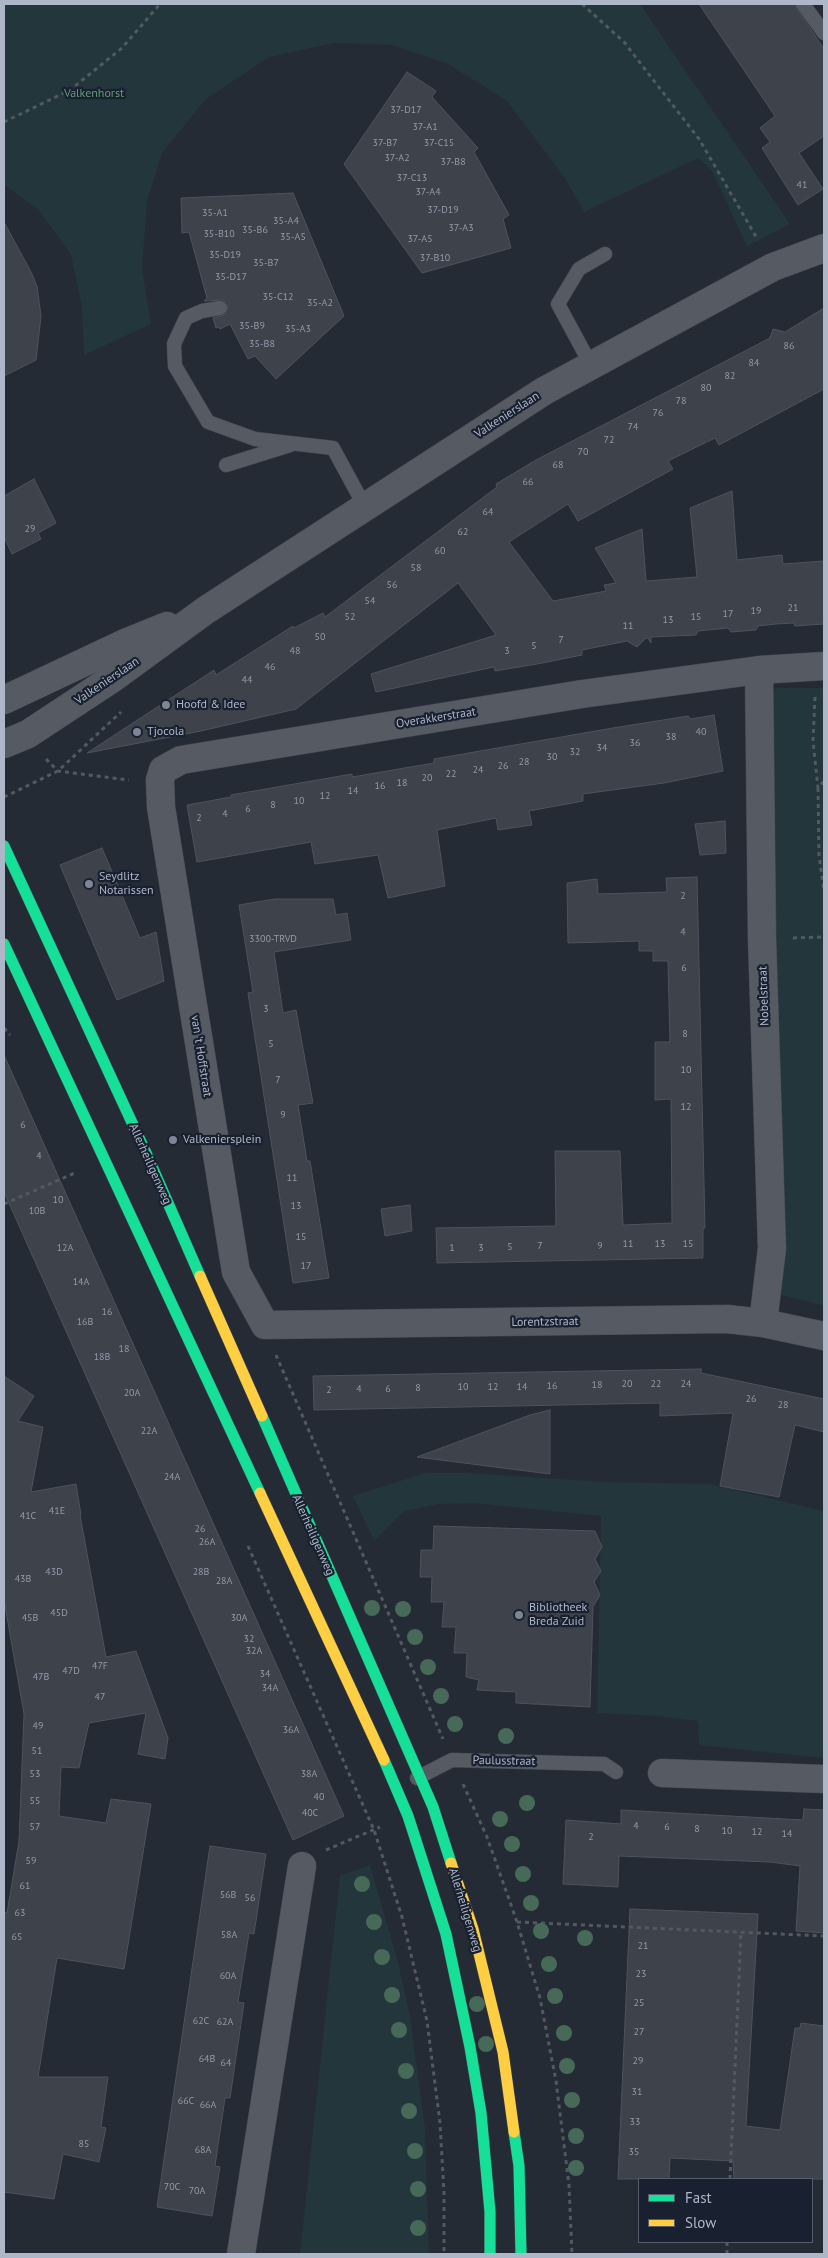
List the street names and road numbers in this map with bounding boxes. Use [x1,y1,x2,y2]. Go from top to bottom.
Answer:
street label: Valkenierslaan [472,389,542,441]
street label: Valkenierslaan [72,654,142,708]
street label: Overakkerstraat [395,705,477,731]
street label: Nobelstraat [756,966,772,1026]
street label: van 't Hoffstraat [187,1014,215,1098]
street label: Allerheiligenweg [126,1121,174,1207]
street label: Lorentzstraat [511,1314,579,1330]
street label: Allerheiligenweg [289,1492,337,1578]
street label: Paulusstraat [472,1753,536,1769]
street label: Allerheiligenweg [445,1866,485,1954]

